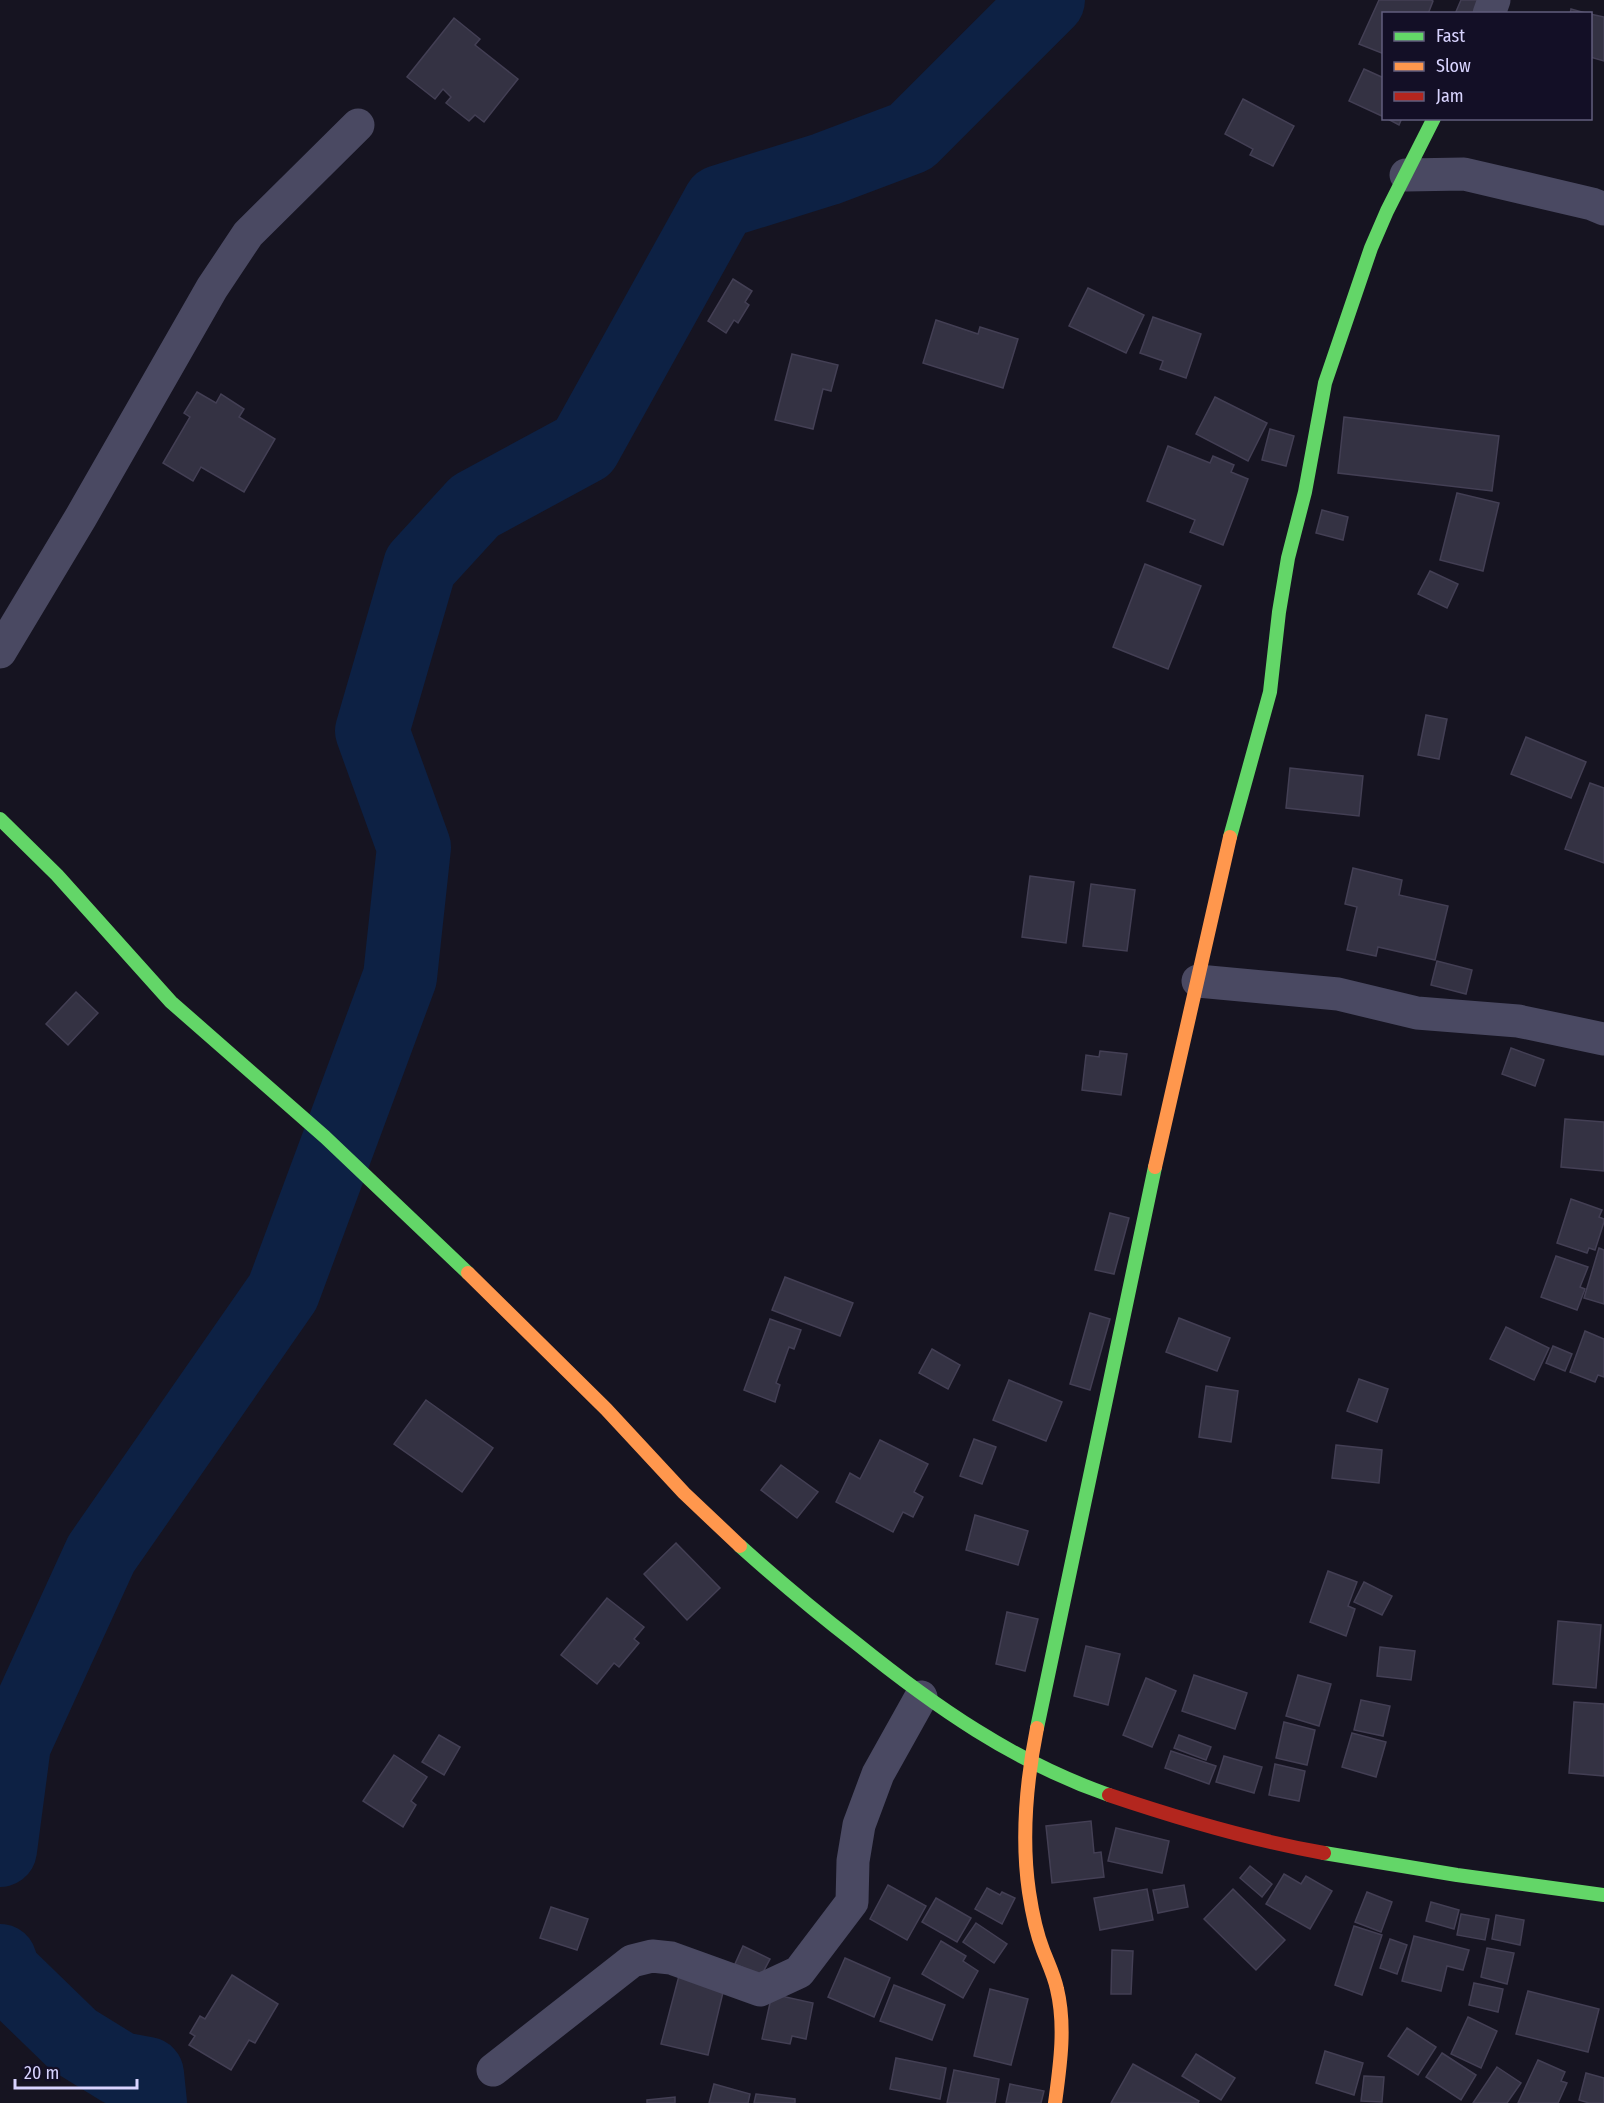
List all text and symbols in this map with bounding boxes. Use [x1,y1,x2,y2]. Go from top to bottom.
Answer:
legend [1382,12,1592,120]
text: Fast [1436,25,1465,47]
text: Slow [1436,55,1471,77]
text: Jam [1436,85,1464,107]
scale bar [15,2052,136,2090]
text: 20 m [24,2062,59,2084]

